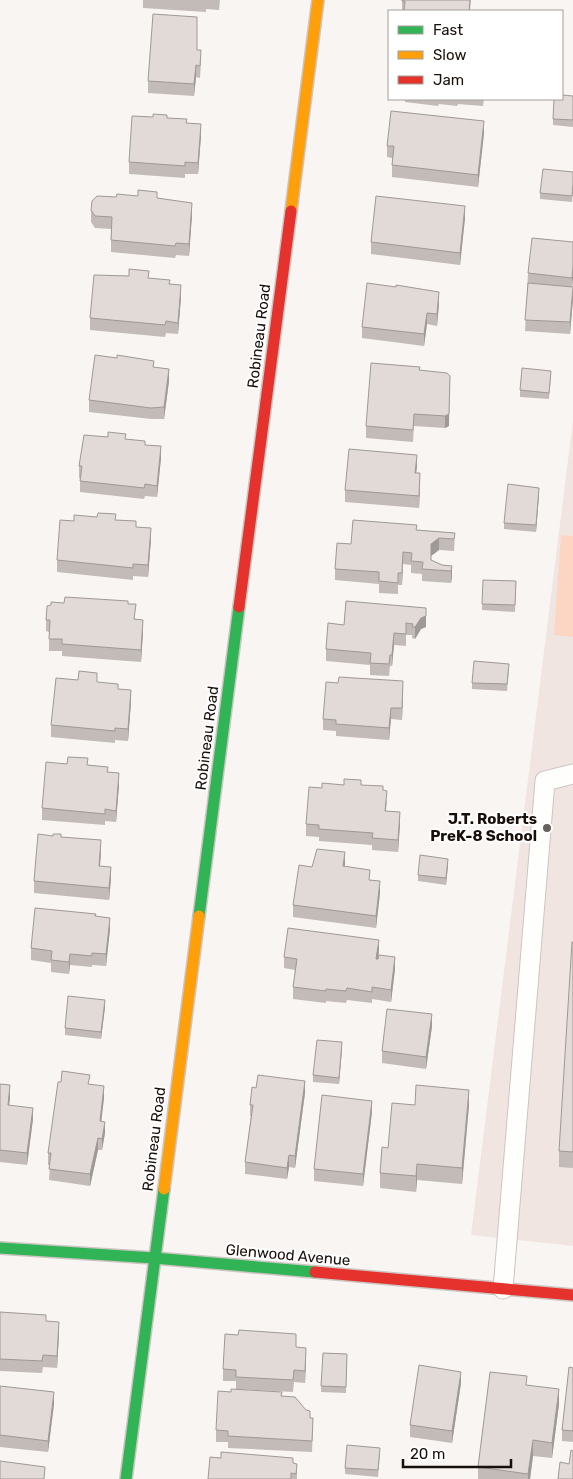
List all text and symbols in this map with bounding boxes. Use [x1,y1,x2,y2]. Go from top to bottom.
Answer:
legend [388,10,563,100]
text: Fast [433,21,463,39]
text: Slow [433,46,466,64]
text: Jam [433,71,464,89]
street label: Robineau Road [244,283,274,389]
street label: Robineau Road [192,685,222,791]
place label: J.T. Roberts PreK-8 School [430,810,537,845]
marker: J.T. Roberts PreK-8 School [541,822,553,834]
street label: Robineau Road [139,1086,169,1192]
street label: Glenwood Avenue [225,1241,351,1269]
scale bar [403,1436,510,1468]
text: 20 m [410,1445,445,1463]

